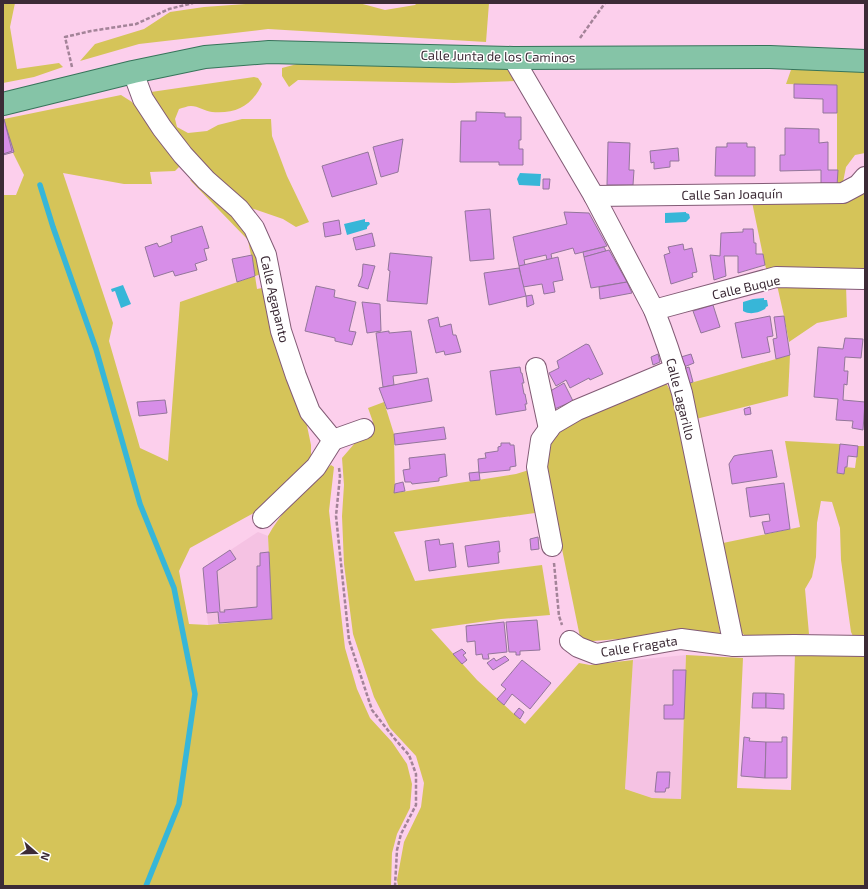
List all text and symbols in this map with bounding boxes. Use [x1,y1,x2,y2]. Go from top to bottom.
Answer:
street label: Calle Junta de los Caminos [420,47,576,65]
street label: Calle San Joaquín [681,185,783,203]
street label: Calle Agapanto [257,254,293,344]
street label: Calle Buque [710,271,782,303]
street label: Calle Lagarillo [663,356,699,442]
street label: Calle Fragata [599,632,679,660]
north arrow [16,833,56,873]
text: N [38,851,53,863]

